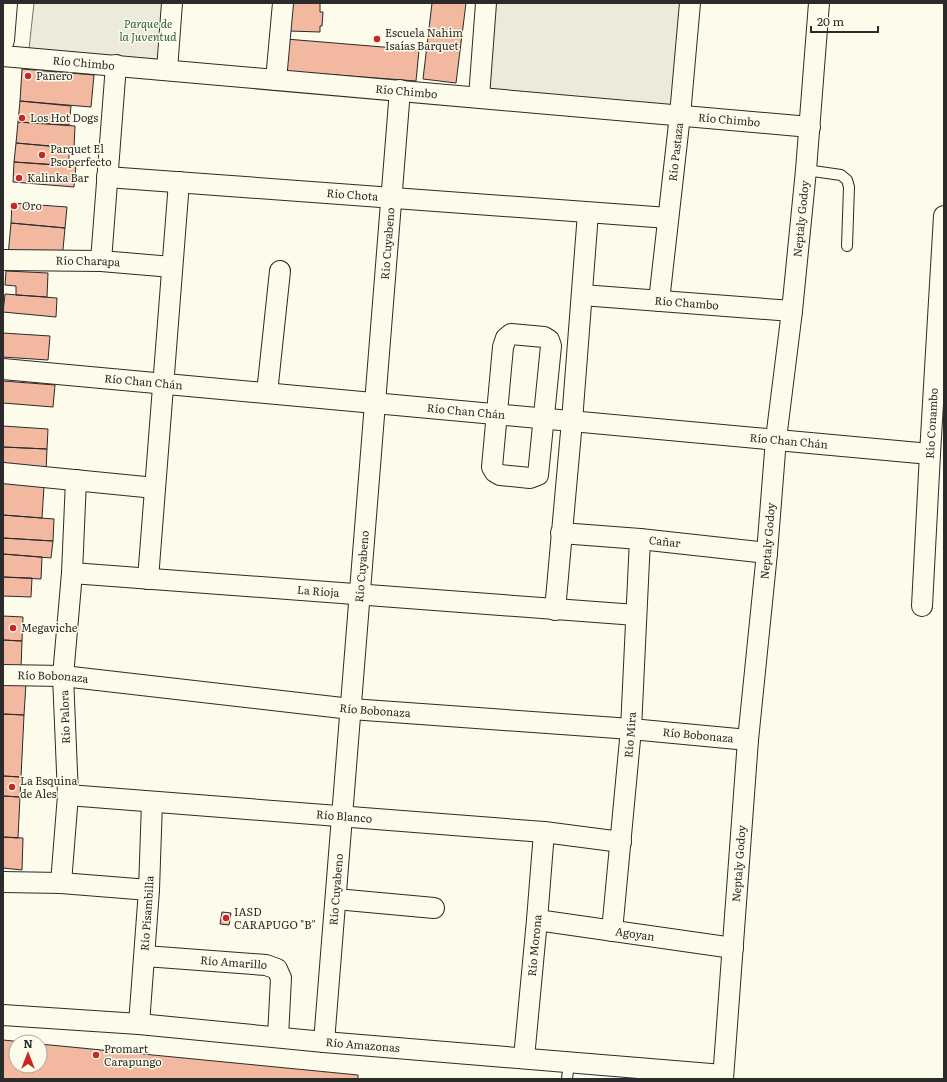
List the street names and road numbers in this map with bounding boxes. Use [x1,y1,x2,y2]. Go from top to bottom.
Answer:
street label: Río Chimbo [52,51,116,73]
street label: Río Chimbo [375,80,438,101]
street label: Río Chimbo [698,108,761,130]
street label: Río Pastaza [664,121,686,182]
street label: Neptaly Godoy [788,179,812,258]
street label: Río Chota [326,184,379,204]
street label: Río Cuyabeno [376,207,398,280]
street label: Río Charapa [56,252,121,270]
street label: Río Chambo [654,292,720,312]
street label: Río Chan Chán [104,369,183,392]
street label: Río Conambo [921,387,941,459]
street label: Río Chan Chán [426,399,506,422]
street label: Río Chan Chán [749,428,829,452]
street label: Neptaly Godoy [755,501,778,580]
street label: Río Cuyabeno [350,530,372,603]
street label: Cañar [648,531,682,550]
street label: La Rioja [297,581,340,600]
street label: Río Bobonaza [17,666,90,686]
street label: Río Palora [55,690,73,744]
street label: Río Bobonaza [339,699,411,720]
street label: Río Mira [619,711,639,758]
street label: Río Bobonaza [662,723,734,746]
street label: Río Blanco [316,805,373,826]
street label: Neptaly Godoy [727,824,749,902]
street label: Río Cuyabeno [324,853,346,926]
street label: Río Pisambilla [135,875,156,951]
street label: Río Morona [523,914,544,977]
street label: Agoyan [614,922,656,944]
street label: Río Amarillo [200,951,268,972]
street label: Río Amazonas [325,1033,401,1055]

